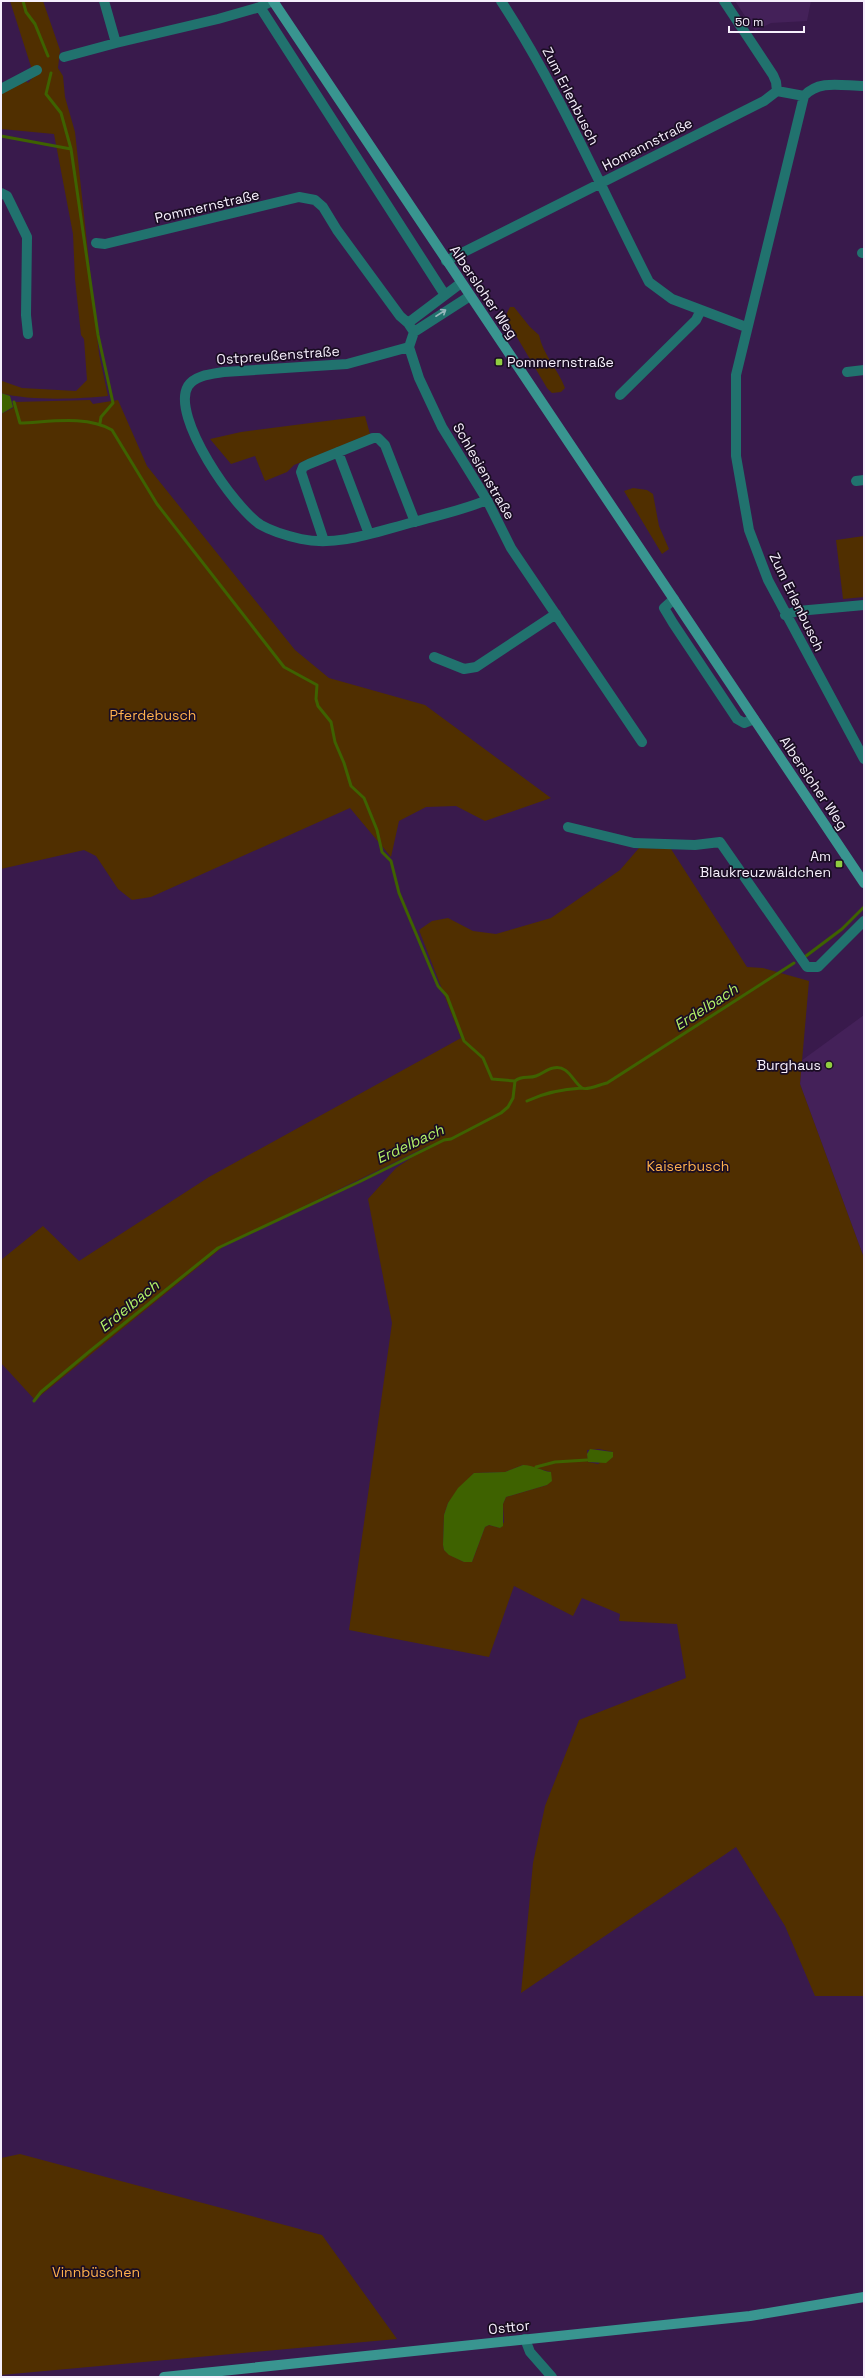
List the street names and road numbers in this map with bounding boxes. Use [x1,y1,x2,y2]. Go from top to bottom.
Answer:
street label: Zum Erlenbusch [539,44,603,148]
street label: Homannstraße [599,114,695,174]
street label: Pommernstraße [153,185,261,227]
street label: Albersloher Weg [446,242,522,342]
street label: Ostpreußenstraße [216,342,340,368]
street label: Schlesienstraße [449,419,519,523]
street label: Zum Erlenbusch [765,550,829,654]
street label: Albersloher Weg [776,733,852,833]
street label: Osttor [487,2316,531,2338]

